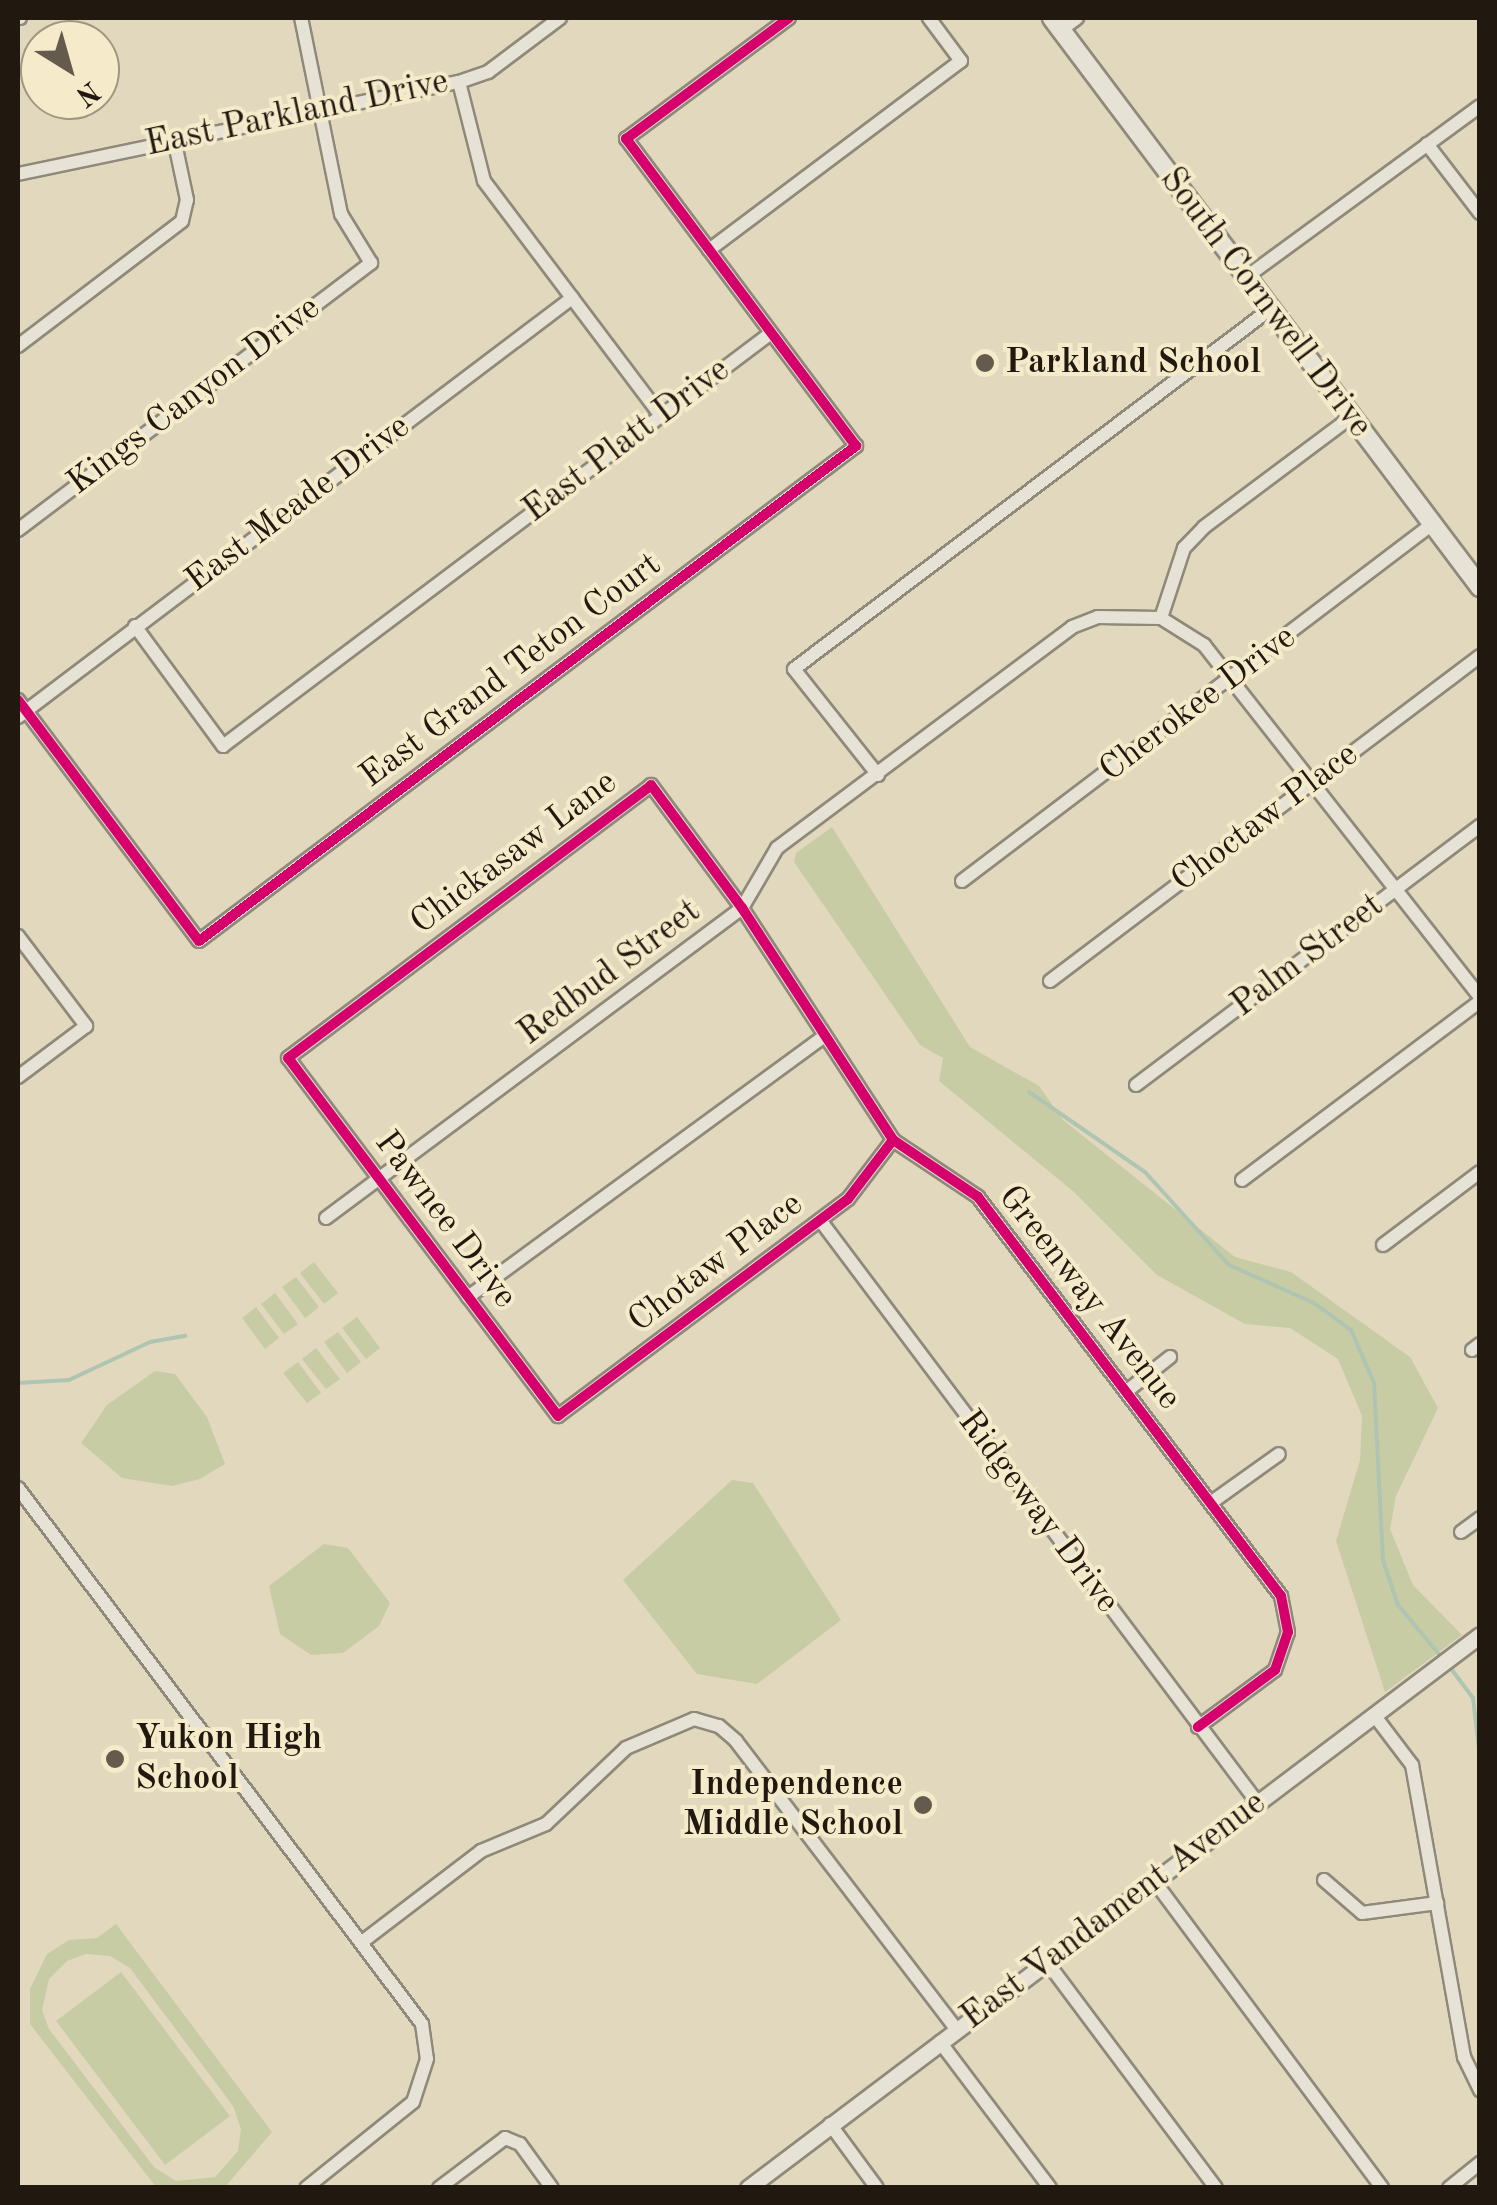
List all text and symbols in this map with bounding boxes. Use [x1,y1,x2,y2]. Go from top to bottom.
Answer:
north arrow [20,20,120,120]
street label: East Parkland Drive [142,61,452,167]
text: N [70,75,104,110]
street label: South Cornwell Drive [1150,160,1380,446]
street label: Kings Canyon Drive [59,287,329,505]
place label: Parkland School [1005,342,1261,384]
street label: East Platt Drive [515,350,739,532]
marker: Parkland School [974,352,996,374]
street label: East Meade Drive [178,406,418,602]
street label: East Grand Teton Court [352,544,670,798]
street label: Cherokee Drive [1092,617,1304,791]
street label: Choctaw Place [1163,734,1367,902]
street label: Chickasaw Lane [403,762,625,944]
street label: Palm Street [1224,885,1392,1027]
street label: Redbud Street [511,891,709,1055]
street label: Pawnee Drive [365,1123,525,1317]
street label: Greenway Avenue [988,1178,1190,1418]
street label: Chotaw Place [621,1184,811,1342]
street label: Ridgeway Drive [948,1402,1128,1622]
place label: Yukon High School [135,1718,322,1800]
marker: Yukon High School [104,1748,126,1770]
place label: Independence Middle School [683,1764,903,1846]
street label: East Vandament Avenue [953,1783,1275,2039]
marker: Independence Middle School [912,1794,934,1816]

